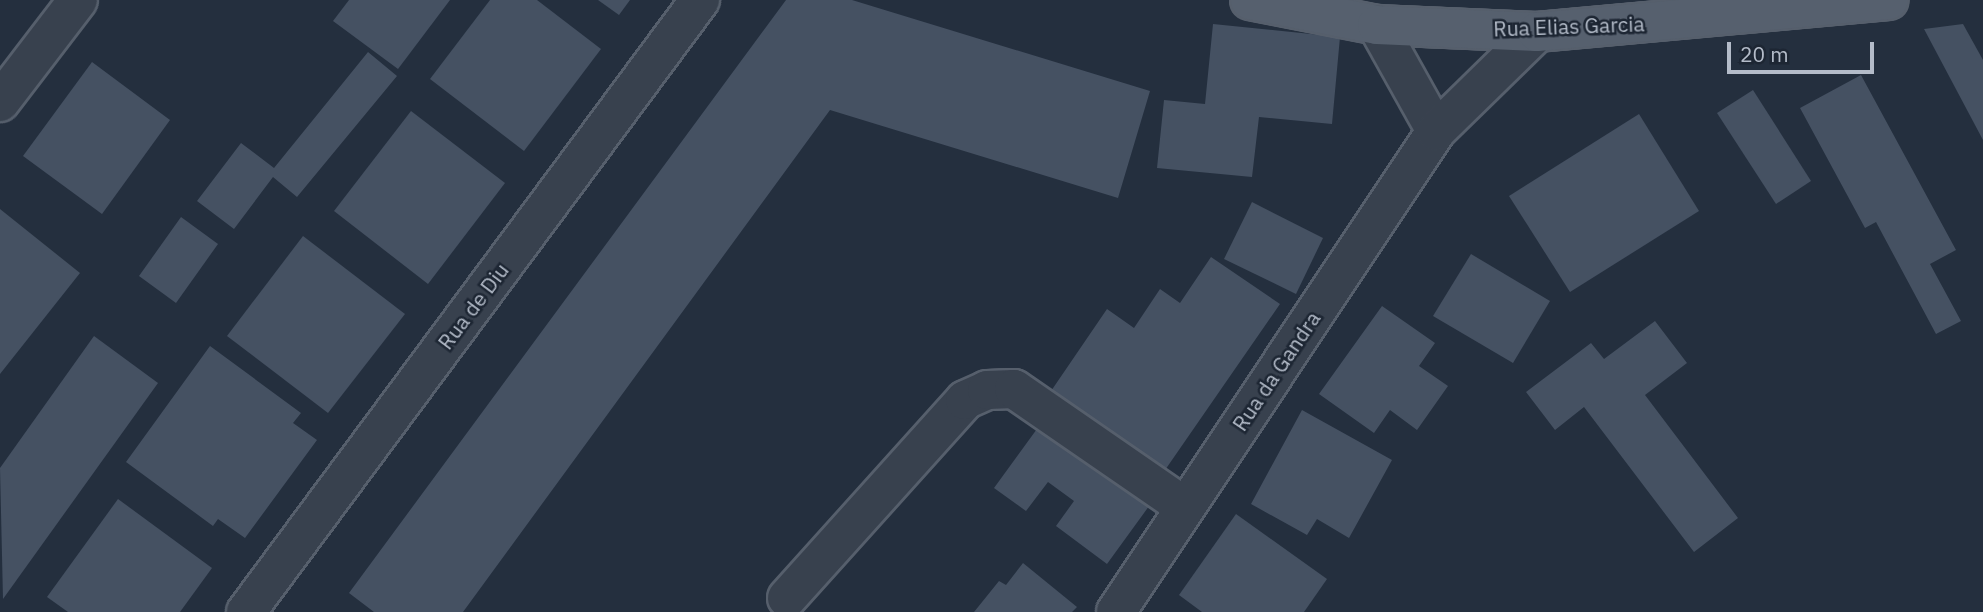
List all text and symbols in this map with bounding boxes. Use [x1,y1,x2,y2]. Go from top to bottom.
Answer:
street label: Rua Elias Garcia [1493,11,1645,41]
scale bar [1731,28,1878,72]
text: 20 m [1740,40,1789,68]
street label: Rua de Diu [432,258,514,354]
street label: Rua da Gandra [1227,306,1325,436]

